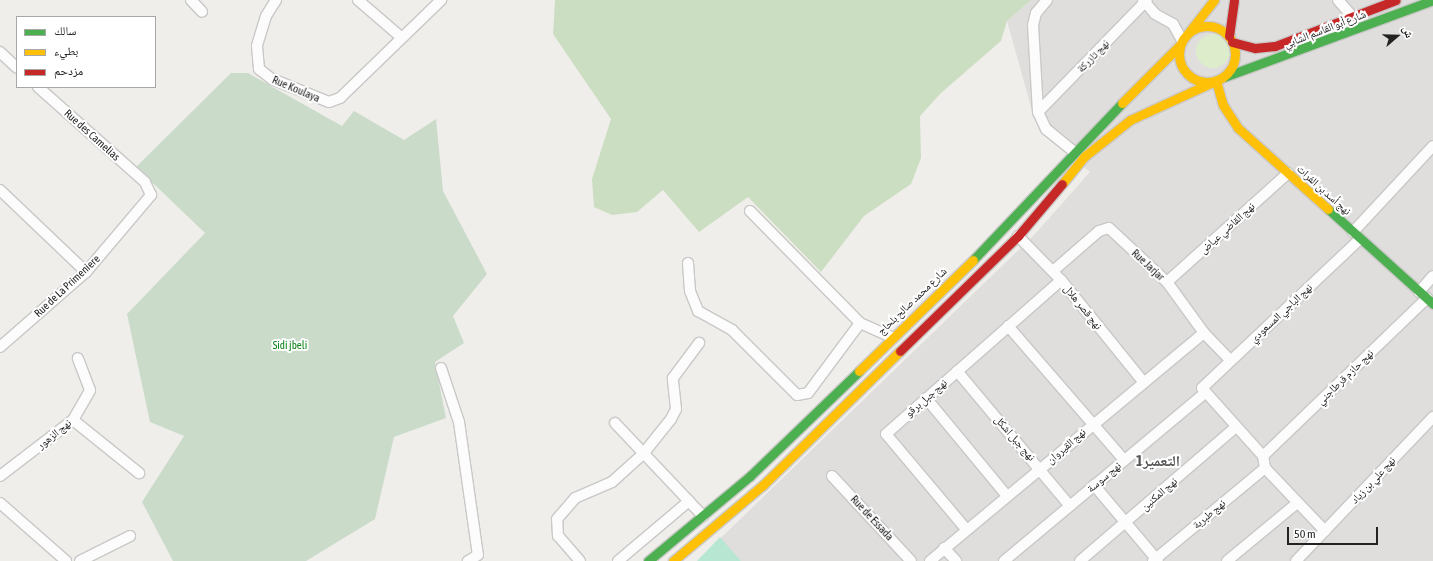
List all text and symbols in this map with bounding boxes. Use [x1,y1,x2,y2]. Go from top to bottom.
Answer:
street label: شارع أبو القاسم الشابي [1282,7,1368,51]
legend [16,16,156,88]
north arrow [1377,16,1417,56]
text: سالك [54,24,76,38]
text: ش [1401,24,1416,39]
street label: نهج تازركة [1074,37,1112,75]
text: بطيء [54,44,78,58]
text: مزدحم [54,64,83,78]
street label: Rue Koulaya [270,73,322,105]
street label: Rue des Camelias [61,107,123,163]
street label: نهج أسد بن الفرات [1294,162,1354,218]
street label: نهج القاضي عياض [1197,200,1257,256]
street label: Rue Jarjar [1129,247,1167,283]
street label: Rue de La Primeniere [31,252,103,320]
street label: شارع محمد صالح بلحاج [875,264,949,338]
street label: نهج الباجي المسعودي [1247,281,1315,345]
street label: نهج قصر هلال [1061,282,1105,332]
park label: Sidi jbeli [273,338,307,352]
street label: نهج حازم قرطاجني [1314,347,1376,407]
street label: نهج جبل برقو [902,376,950,420]
street label: نهج جبل اشكل [992,413,1038,463]
street label: نهج الزهور [34,416,74,452]
street label: نهج القيروان [1044,425,1088,467]
district label: التعمير1 [1136,452,1180,470]
street label: نهج علي بن زياد [1348,454,1398,506]
street label: نهج سوسة [1084,459,1124,495]
street label: نهج المكنين [1138,475,1180,513]
street label: Rue de Essada [848,493,896,543]
street label: نهج طبربة [1190,496,1228,532]
scale bar [1289,519,1380,545]
text: 50 m [1294,527,1316,541]

